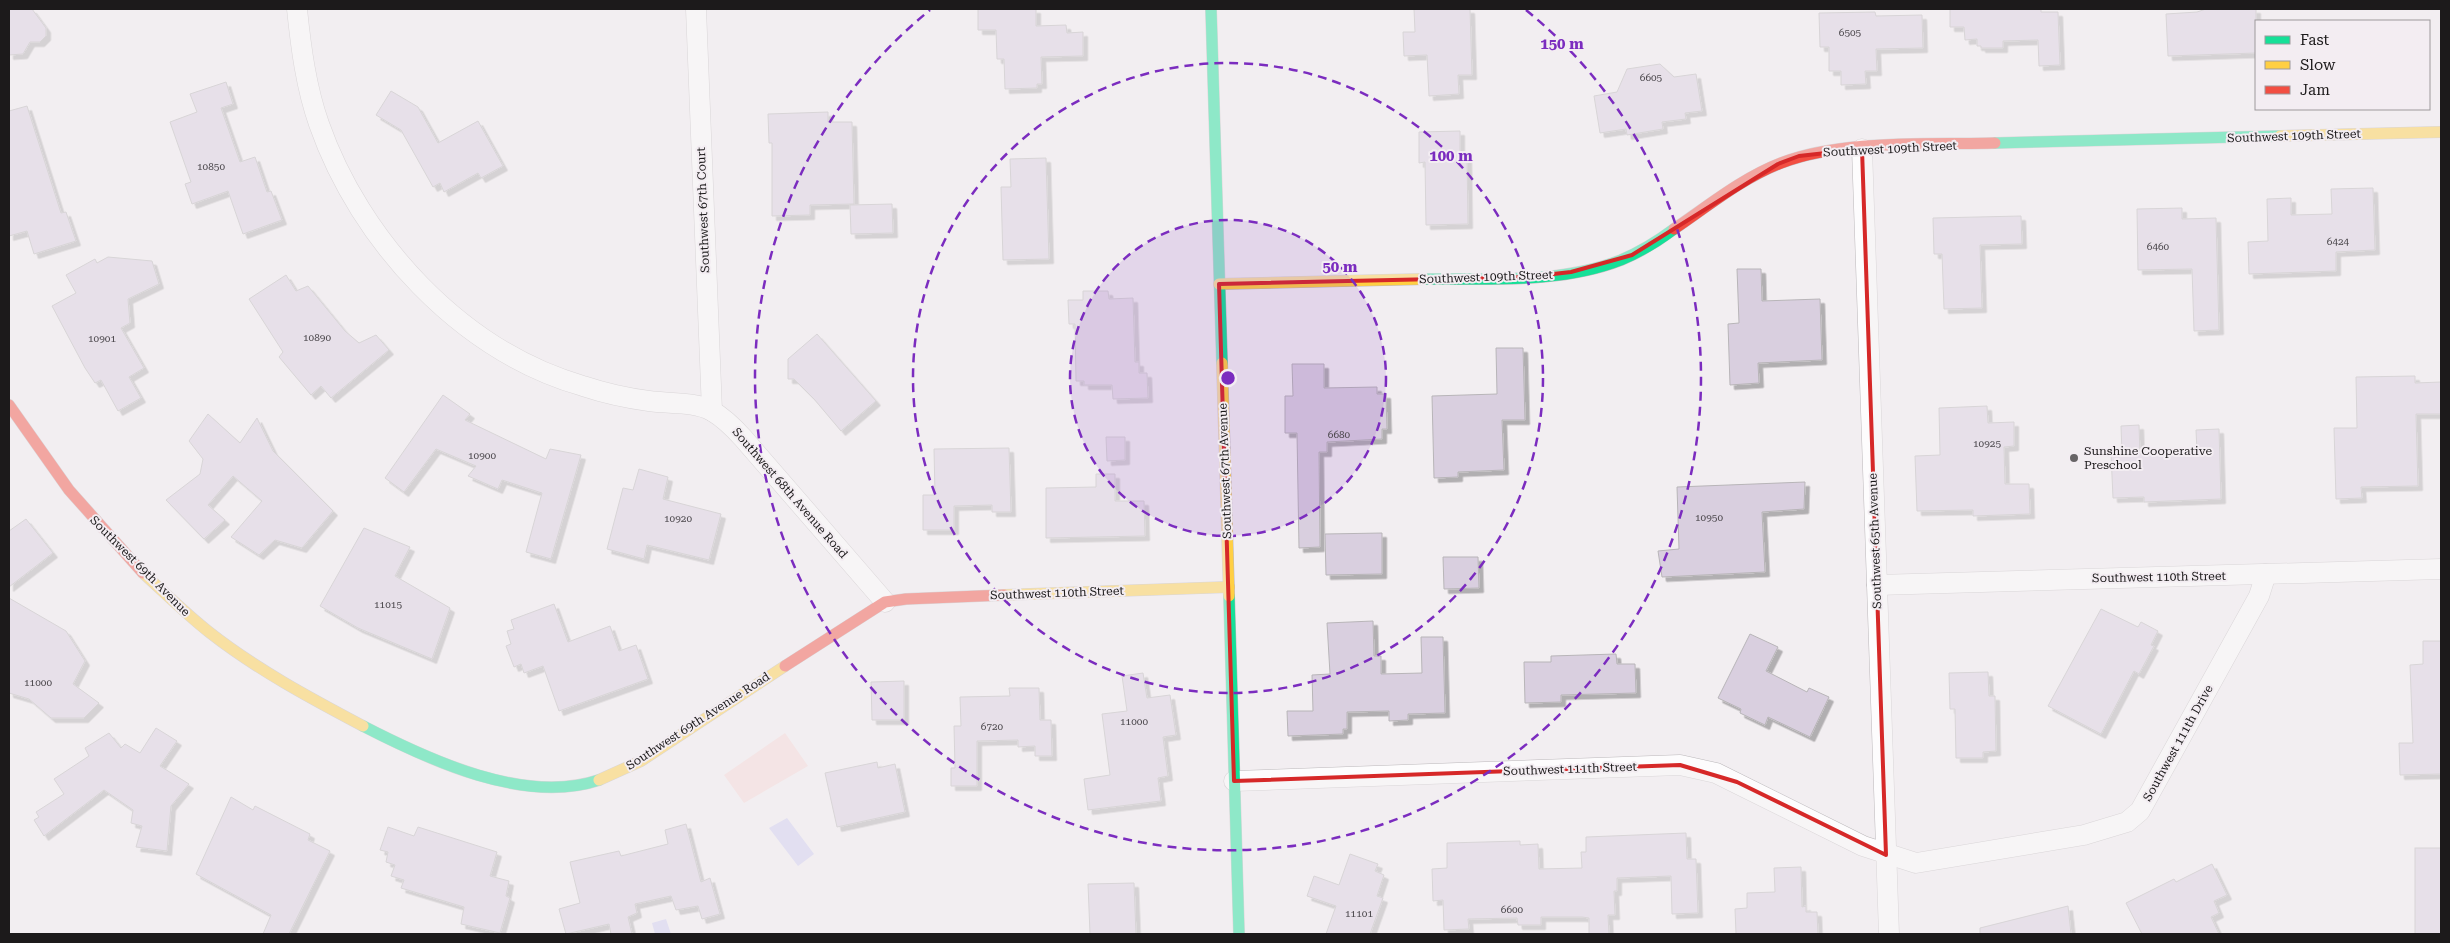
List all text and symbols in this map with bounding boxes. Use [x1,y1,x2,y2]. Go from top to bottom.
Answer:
legend [2255,20,2430,110]
house number: 6505 [1839,27,1862,38]
text: Fast [2300,31,2330,49]
text: 150 m [1540,35,1584,53]
text: Slow [2300,56,2336,74]
house number: 6605 [1640,72,1663,83]
text: Jam [2300,81,2330,99]
street label: Southwest 109th Street [2227,127,2362,145]
street label: Southwest 109th Street [1823,138,1958,159]
street label: Southwest 67th Court [694,146,712,273]
text: 100 m [1429,147,1473,165]
house number: 10850 [197,161,225,172]
house number: 6424 [2327,236,2350,247]
house number: 6460 [2147,241,2170,252]
text: 50 m [1322,258,1358,276]
street label: Southwest 109th Street [1419,268,1554,286]
house number: 10890 [303,332,331,343]
house number: 10901 [88,333,116,344]
centre of rings [1219,369,1237,387]
street label: Southwest 67th Avenue [1216,402,1234,539]
street label: Southwest 68th Avenue Road [729,425,851,561]
house number: 6680 [1328,429,1351,440]
house number: 10925 [1973,438,2001,449]
place label: Sunshine Cooperative Preschool [2084,444,2212,472]
house number: 10900 [468,450,496,461]
marker: Sunshine Cooperative Preschool [2068,452,2080,464]
street label: Southwest 65th Avenue [1866,472,1884,609]
house number: 10950 [1695,512,1723,523]
street label: Southwest 69th Avenue [87,513,193,619]
house number: 10920 [664,513,692,524]
street label: Southwest 110th Street [2092,569,2227,585]
street label: Southwest 110th Street [990,584,1125,602]
house number: 11015 [374,599,402,610]
street label: Southwest 69th Avenue Road [624,669,773,773]
house number: 11000 [24,677,52,688]
street label: Southwest 111th Drive [2140,682,2216,804]
house number: 11000 [1120,716,1148,727]
house number: 6720 [981,721,1004,732]
street label: Southwest 111th Street [1503,760,1638,778]
house number: 6600 [1501,904,1524,915]
house number: 11101 [1345,908,1373,919]

